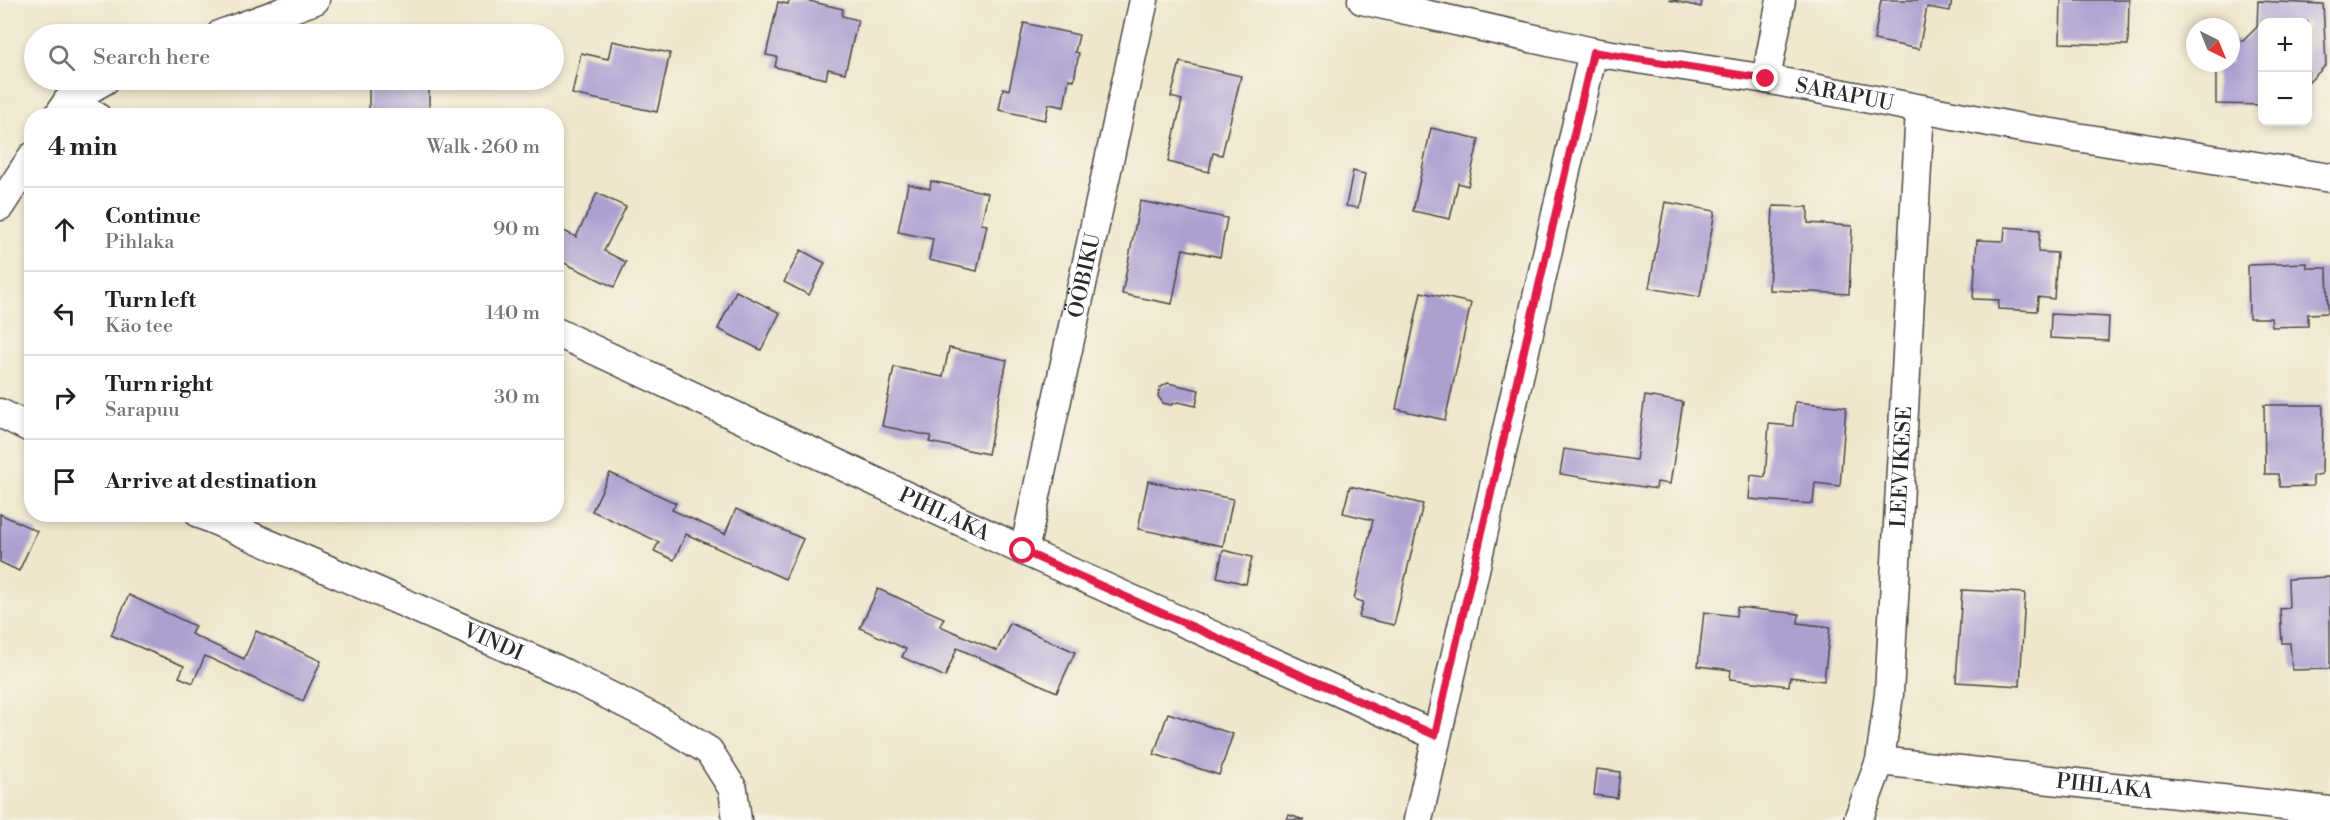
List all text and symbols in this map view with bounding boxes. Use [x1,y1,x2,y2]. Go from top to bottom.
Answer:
north arrow [2186,18,2240,72]
map controls [2258,18,2312,126]
button: + [2258,18,2312,72]
search box [24,24,564,90]
icon: search [45,41,78,74]
text: Search here [93,44,210,71]
route end [1752,65,1778,91]
button: − [2258,72,2312,126]
street label: SARAPUU [1793,73,1896,117]
text: 4 min [48,131,118,163]
text: Walk · 260 m [427,135,540,160]
text: Continue [105,203,201,230]
icon: ahead [48,213,81,246]
text: 90 m [493,217,540,242]
text: Pihlaka [105,230,174,255]
street label: ÖÖBIKU [1061,230,1107,320]
text: Turn left [105,287,196,314]
icon: left [48,297,81,330]
text: 140 m [485,301,540,326]
text: Käo tee [105,314,173,339]
text: Turn right [105,371,213,398]
icon: right [48,381,81,414]
text: 30 m [494,385,540,410]
text: Sarapuu [105,398,180,423]
street label: LEEVIKESE [1886,406,1918,528]
icon: arrive [48,465,81,498]
text: Arrive at destination [105,468,317,495]
street label: PIHLAKA [895,482,994,547]
route start [1009,537,1035,563]
street label: VINDI [458,618,527,667]
street label: PIHLAKA [2055,769,2155,805]

